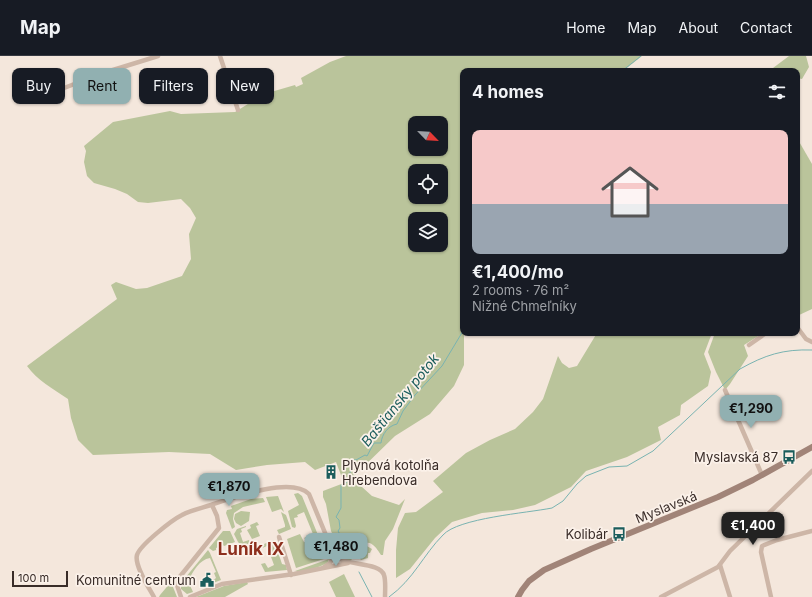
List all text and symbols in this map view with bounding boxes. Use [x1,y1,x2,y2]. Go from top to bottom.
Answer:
text: Map [20,16,61,39]
text: Home [566,19,605,36]
text: Map [627,19,657,36]
text: About [679,19,718,36]
text: Contact [740,19,792,36]
chip: Buy [12,68,65,104]
chip: Rent [73,68,131,104]
chip: Filters [139,68,208,104]
chip: New [216,68,274,104]
icon: filters [766,81,788,103]
text: 4 homes [472,82,544,102]
north arrow [408,116,448,156]
map controls [408,116,448,252]
icon: home [594,156,666,228]
button: locate [408,164,448,204]
button: layers [408,212,448,252]
text: €1,400/mo [472,262,564,282]
text: 2 rooms · 76 m² [472,282,569,298]
text: Nižné Chmeľníky [472,298,577,314]
water label: Baštiansky potok [357,350,442,449]
pin: €1,290 [718,395,784,429]
text: €1,290 [729,400,773,416]
place label: Myslavská 87 [694,449,778,465]
bus stop icon: Myslavská 87 [781,449,797,465]
place label: Plynová kotolňa Hrebendova [342,457,439,488]
building icon: Plynová kotolňa Hrebendova [323,464,339,480]
pin: €1,870 [196,473,262,507]
text: €1,870 [207,478,251,494]
street label: Myslavská [633,487,699,527]
pin: €1,400 [720,512,786,546]
text: €1,400 [730,517,776,533]
place label: Kolibár [565,526,608,542]
bus stop icon: Kolibár [611,526,627,542]
pin: €1,480 [303,533,369,567]
text: €1,480 [314,538,358,554]
district label: Luník IX [218,539,285,559]
scale bar [12,569,68,588]
text: 100 m [18,571,49,585]
place label: Komunitné centrum [76,572,196,588]
public building icon: Komunitné centrum [199,572,215,588]

